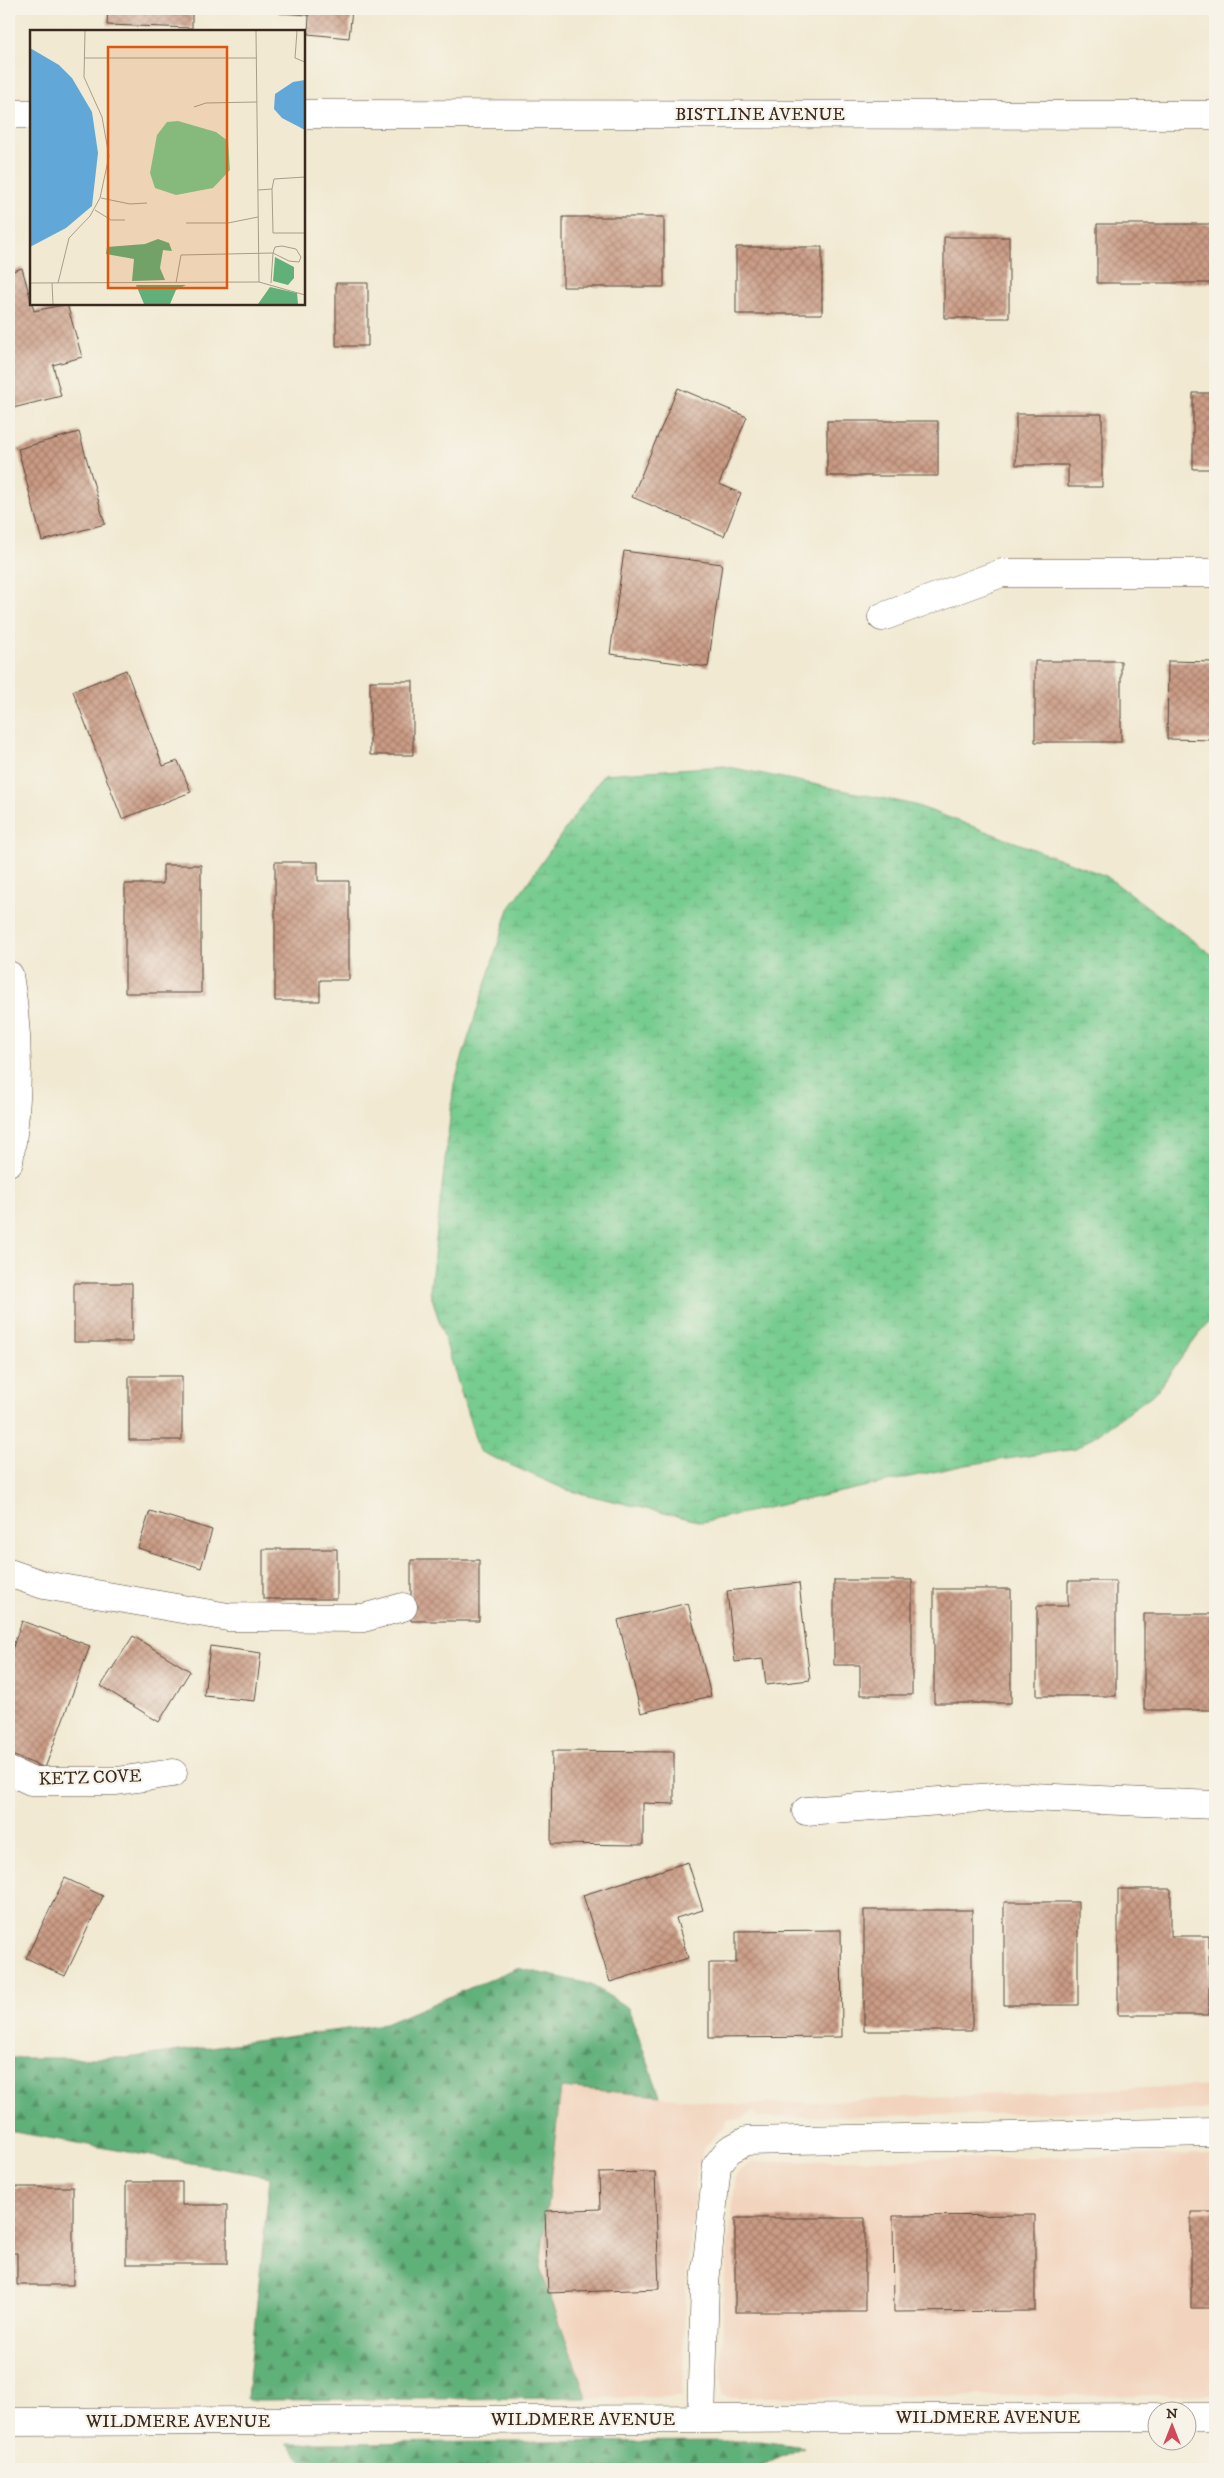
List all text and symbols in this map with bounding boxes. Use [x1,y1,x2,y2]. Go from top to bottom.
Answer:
inset map [30,30,305,305]
street label: BISTLINE AVENUE [675,104,845,126]
street label: KETZ COVE [38,1765,142,1791]
north arrow [1146,2400,1196,2450]
text: N [1166,2405,1178,2423]
street label: WILDMERE AVENUE [895,2407,1080,2429]
street label: WILDMERE AVENUE [490,2409,675,2431]
street label: WILDMERE AVENUE [85,2411,270,2433]

